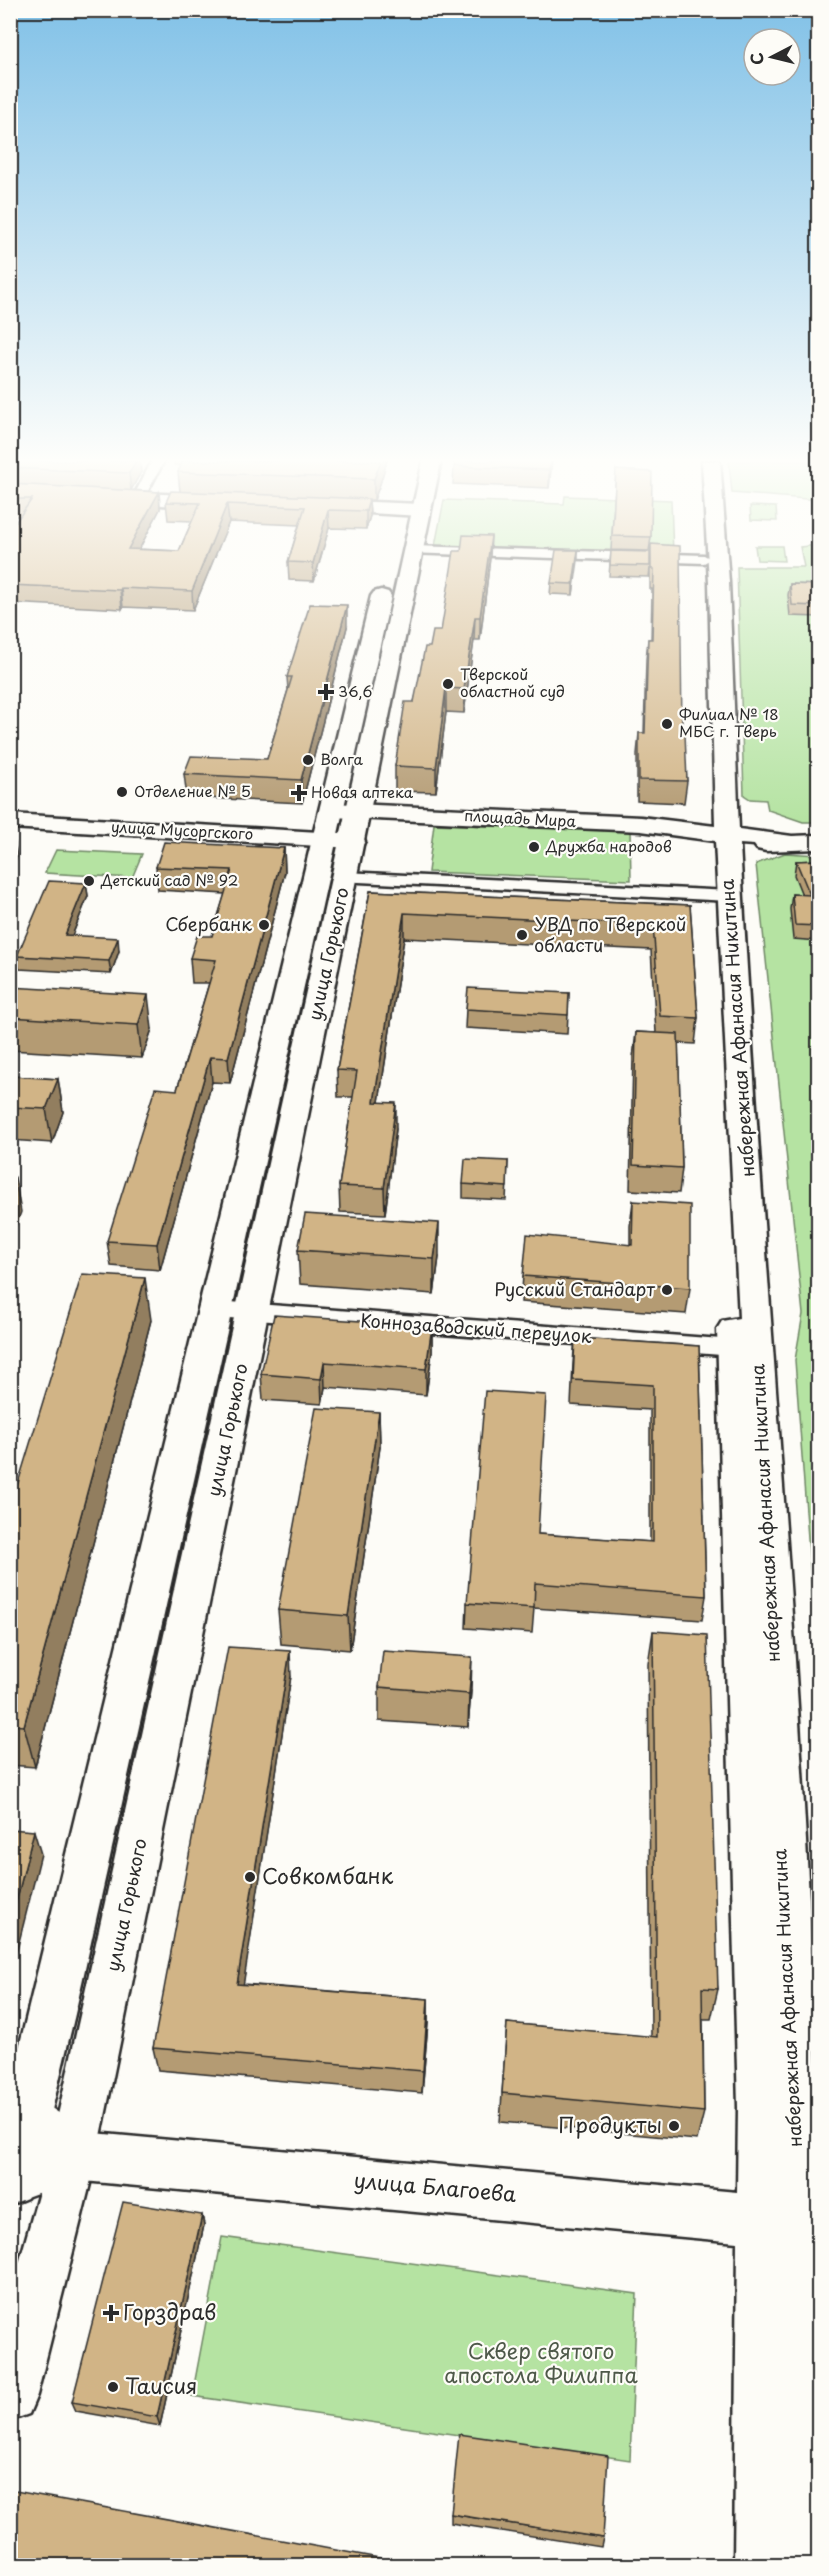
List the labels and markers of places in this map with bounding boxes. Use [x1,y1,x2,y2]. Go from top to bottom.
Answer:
place label: Тверской областной суд [460,662,565,702]
marker: Тверской областной суд [441,677,455,691]
place label: 36,6 [338,679,372,702]
marker: 36,6 [319,685,333,699]
place label: Филиал № 18 МБС г. Тверь [679,702,779,742]
marker: Филиал № 18 МБС г. Тверь [660,717,674,731]
place label: Волга [320,747,363,770]
marker: Волга [301,753,315,767]
place label: Отделение № 5 [134,779,251,802]
place label: Новая аптека [311,780,414,803]
marker: Отделение № 5 [115,785,129,799]
marker: Новая аптека [292,786,306,800]
place label: Дружба народов [545,834,672,857]
marker: Дружба народов [527,840,541,854]
place label: Детский сад № 92 [100,868,238,891]
marker: Детский сад № 92 [82,874,96,888]
place label: Сбербанк [165,910,252,937]
place label: УВД по Тверской области [534,910,687,958]
marker: Сбербанк [257,918,271,932]
marker: УВД по Тверской области [515,928,529,942]
place label: Русский Стандарт [494,1275,655,1302]
marker: Русский Стандарт [660,1283,674,1297]
place label: Совкомбанк [262,1859,394,1891]
marker: Совкомбанк [243,1870,257,1884]
place label: Продукты [558,2108,662,2140]
marker: Продукты [667,2119,681,2133]
place label: Горздрав [123,2295,216,2327]
marker: Горздрав [104,2306,118,2320]
place label: Таисия [125,2369,197,2401]
marker: Таисия [106,2380,120,2394]

